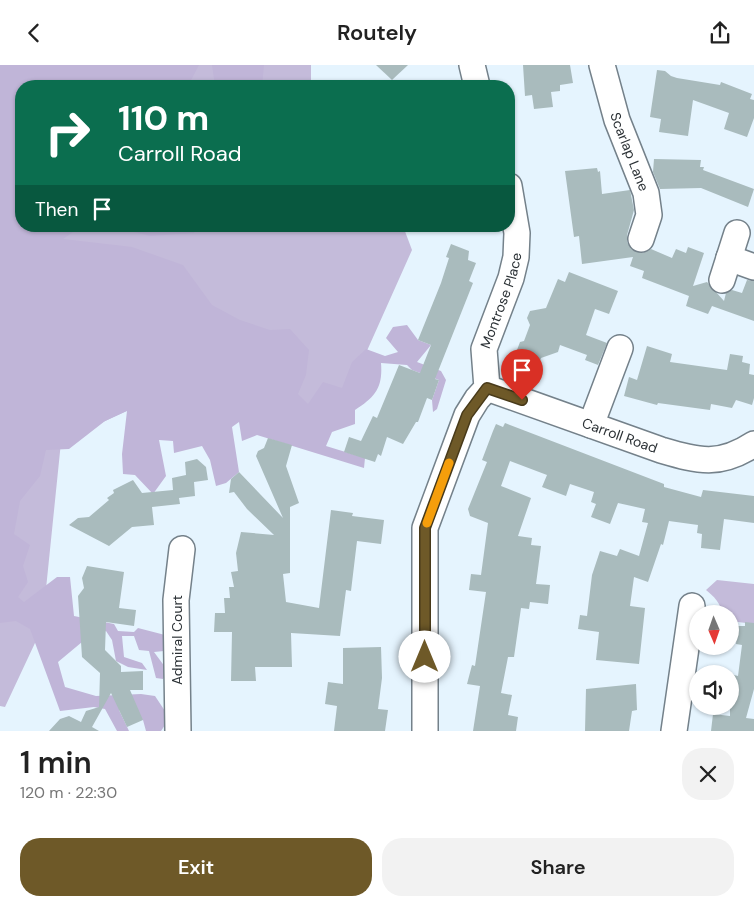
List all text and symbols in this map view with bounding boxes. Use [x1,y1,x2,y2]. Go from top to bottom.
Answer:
text: Routely [337,18,417,47]
icon: back [20,19,48,47]
icon: share [706,19,734,47]
text: 110 m [118,95,209,141]
icon: right [35,100,100,165]
street label: Scarlap Lane [606,110,653,194]
text: Carroll Road [118,139,242,168]
icon: arrive [88,195,116,223]
text: Then [35,197,78,222]
street label: Montrose Place [476,252,525,351]
pin [501,349,543,400]
icon: arrive [508,356,536,384]
street label: Carroll Road [580,414,660,457]
street label: Admiral Court [168,595,186,685]
north arrow [689,605,739,655]
map controls [689,605,739,715]
position arrow [398,630,450,682]
button: sound [689,665,739,715]
text: 1 min [20,743,92,782]
button: close [682,748,734,800]
text: 120 m · 22:30 [20,782,117,803]
button: Exit [20,838,372,896]
button: Share [382,838,734,896]

